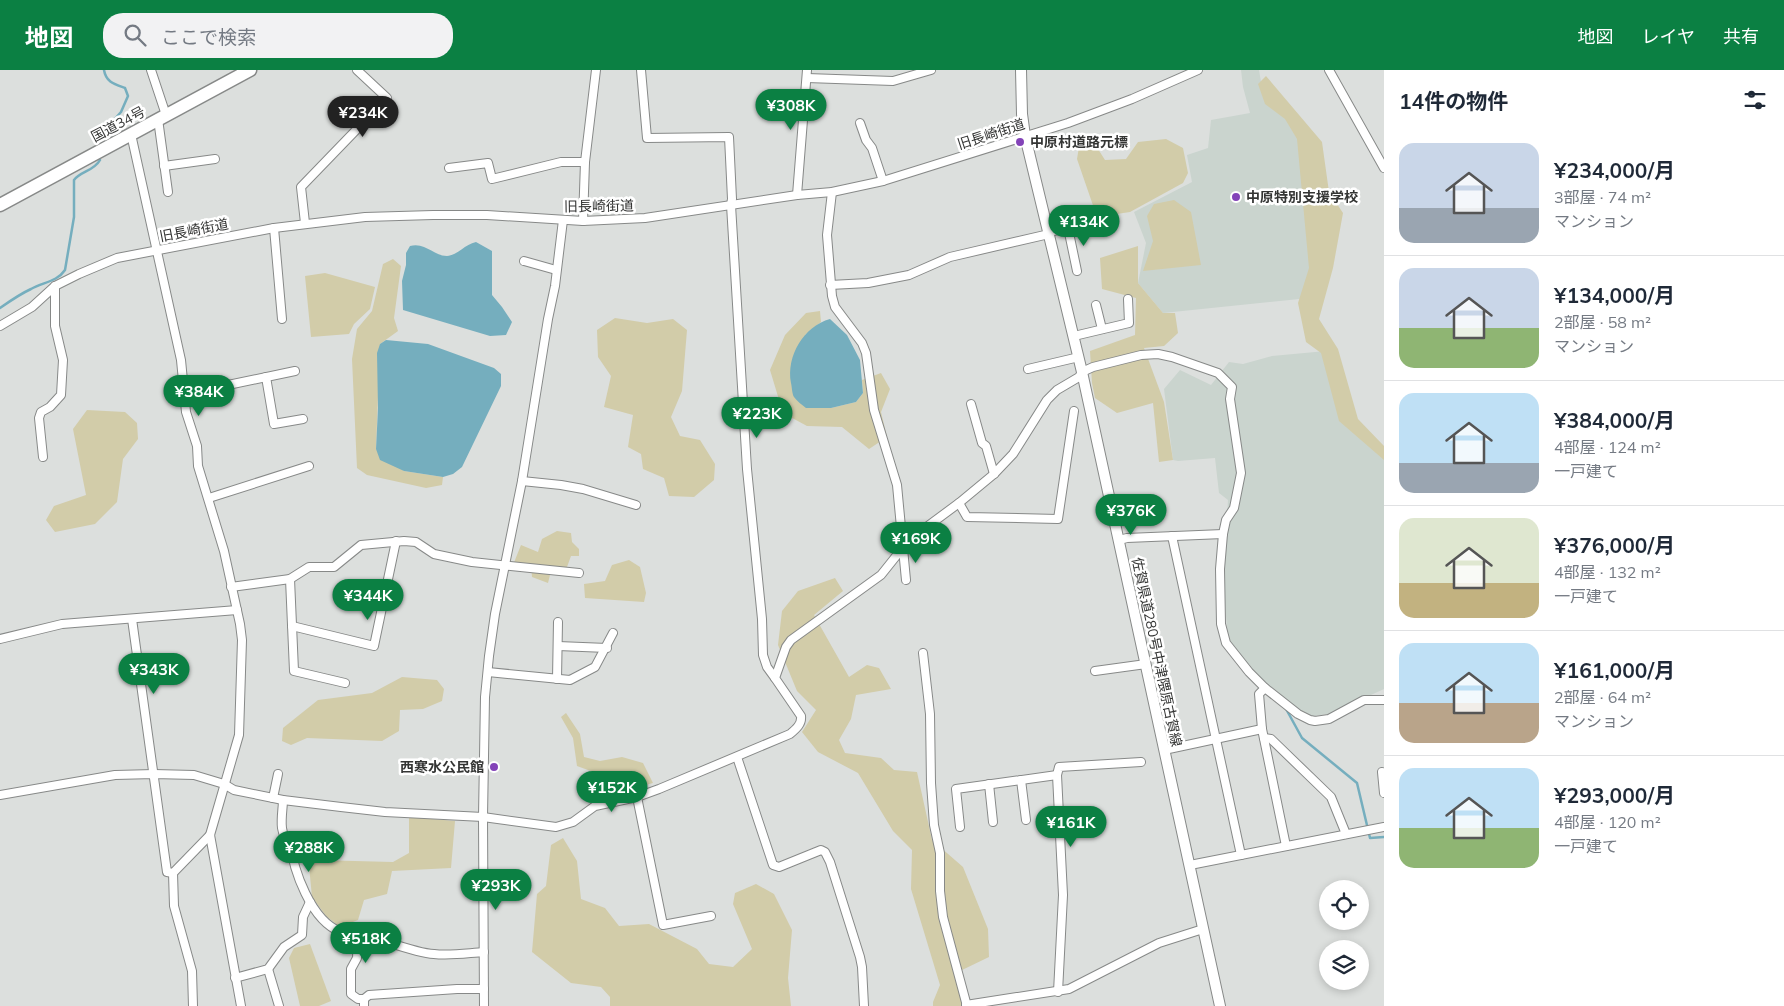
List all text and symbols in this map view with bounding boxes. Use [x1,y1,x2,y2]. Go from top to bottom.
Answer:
search box [103,13,453,58]
icon: search [121,21,149,49]
text: 地図 [25,22,73,52]
text: ここで検索 [161,25,256,49]
text: 地図 [1578,25,1614,48]
text: レイヤ [1642,25,1695,48]
text: 共有 [1723,25,1759,48]
icon: filters [1741,86,1769,114]
pin: ¥308K [756,88,826,131]
text: 14件の物件 [1399,88,1508,114]
text: ¥308K [766,95,816,115]
pin: ¥234K [328,96,398,138]
street label: 国道34号 [88,102,148,146]
text: ¥234K [338,102,388,122]
street label: 旧長崎街道 [955,115,1027,153]
place label: 中原村道路元標 [1030,133,1128,151]
marker: 中原村道路元標 [1014,136,1026,148]
text: ¥234,000/月 [1554,157,1675,183]
icon: home [1439,163,1499,223]
text: 3部屋 · 74 m² [1554,187,1651,207]
place label: 中原特別支援学校 [1246,188,1358,206]
marker: 中原特別支援学校 [1230,191,1242,203]
street label: 旧長崎街道 [564,196,634,216]
pin: ¥134K [1049,204,1119,247]
text: ¥134K [1059,211,1109,231]
text: マンション [1554,211,1634,231]
street label: 旧長崎街道 [158,214,230,246]
text: ¥134,000/月 [1554,282,1675,308]
icon: home [1439,288,1499,348]
text: 2部屋 · 58 m² [1554,312,1651,332]
text: マンション [1554,336,1634,356]
pin: ¥384K [164,374,234,417]
text: ¥384K [174,381,224,401]
pin: ¥223K [722,396,792,439]
text: ¥223K [732,403,782,423]
text: ¥384,000/月 [1554,407,1675,433]
icon: home [1439,413,1499,473]
text: 4部屋 · 124 m² [1554,437,1661,457]
text: 一戸建て [1554,461,1618,481]
pin: ¥376K [1096,494,1166,536]
text: ¥376K [1106,500,1156,520]
pin: ¥169K [881,522,951,564]
text: ¥169K [891,528,941,548]
text: ¥376,000/月 [1554,532,1675,558]
icon: home [1439,538,1499,598]
street label: 佐賀県道280号中津隈原古賀線 [1128,556,1186,748]
text: 4部屋 · 132 m² [1554,562,1661,582]
pin: ¥344K [333,578,403,621]
text: ¥344K [343,585,393,605]
text: 一戸建て [1554,586,1618,606]
pin: ¥343K [119,652,189,695]
text: ¥161,000/月 [1554,657,1675,683]
text: ¥343K [129,659,179,679]
icon: home [1439,663,1499,723]
text: 2部屋 · 64 m² [1554,687,1651,707]
text: マンション [1554,711,1634,731]
place label: 西寒水公民館 [400,758,484,776]
marker: 西寒水公民館 [488,761,500,773]
pin: ¥152K [577,770,647,813]
text: ¥152K [587,777,637,797]
text: ¥293,000/月 [1554,782,1675,808]
icon: home [1439,788,1499,848]
pin: ¥161K [1036,806,1106,848]
text: ¥161K [1046,812,1096,832]
text: 4部屋 · 120 m² [1554,812,1661,832]
pin: ¥288K [274,830,344,873]
text: 一戸建て [1554,836,1618,856]
text: ¥288K [284,837,334,857]
pin: ¥293K [461,868,531,911]
text: ¥293K [471,875,521,895]
map controls [1319,880,1369,990]
button: locate [1319,880,1369,930]
pin: ¥518K [331,922,401,964]
text: ¥518K [341,928,391,948]
button: layers [1319,940,1369,990]

